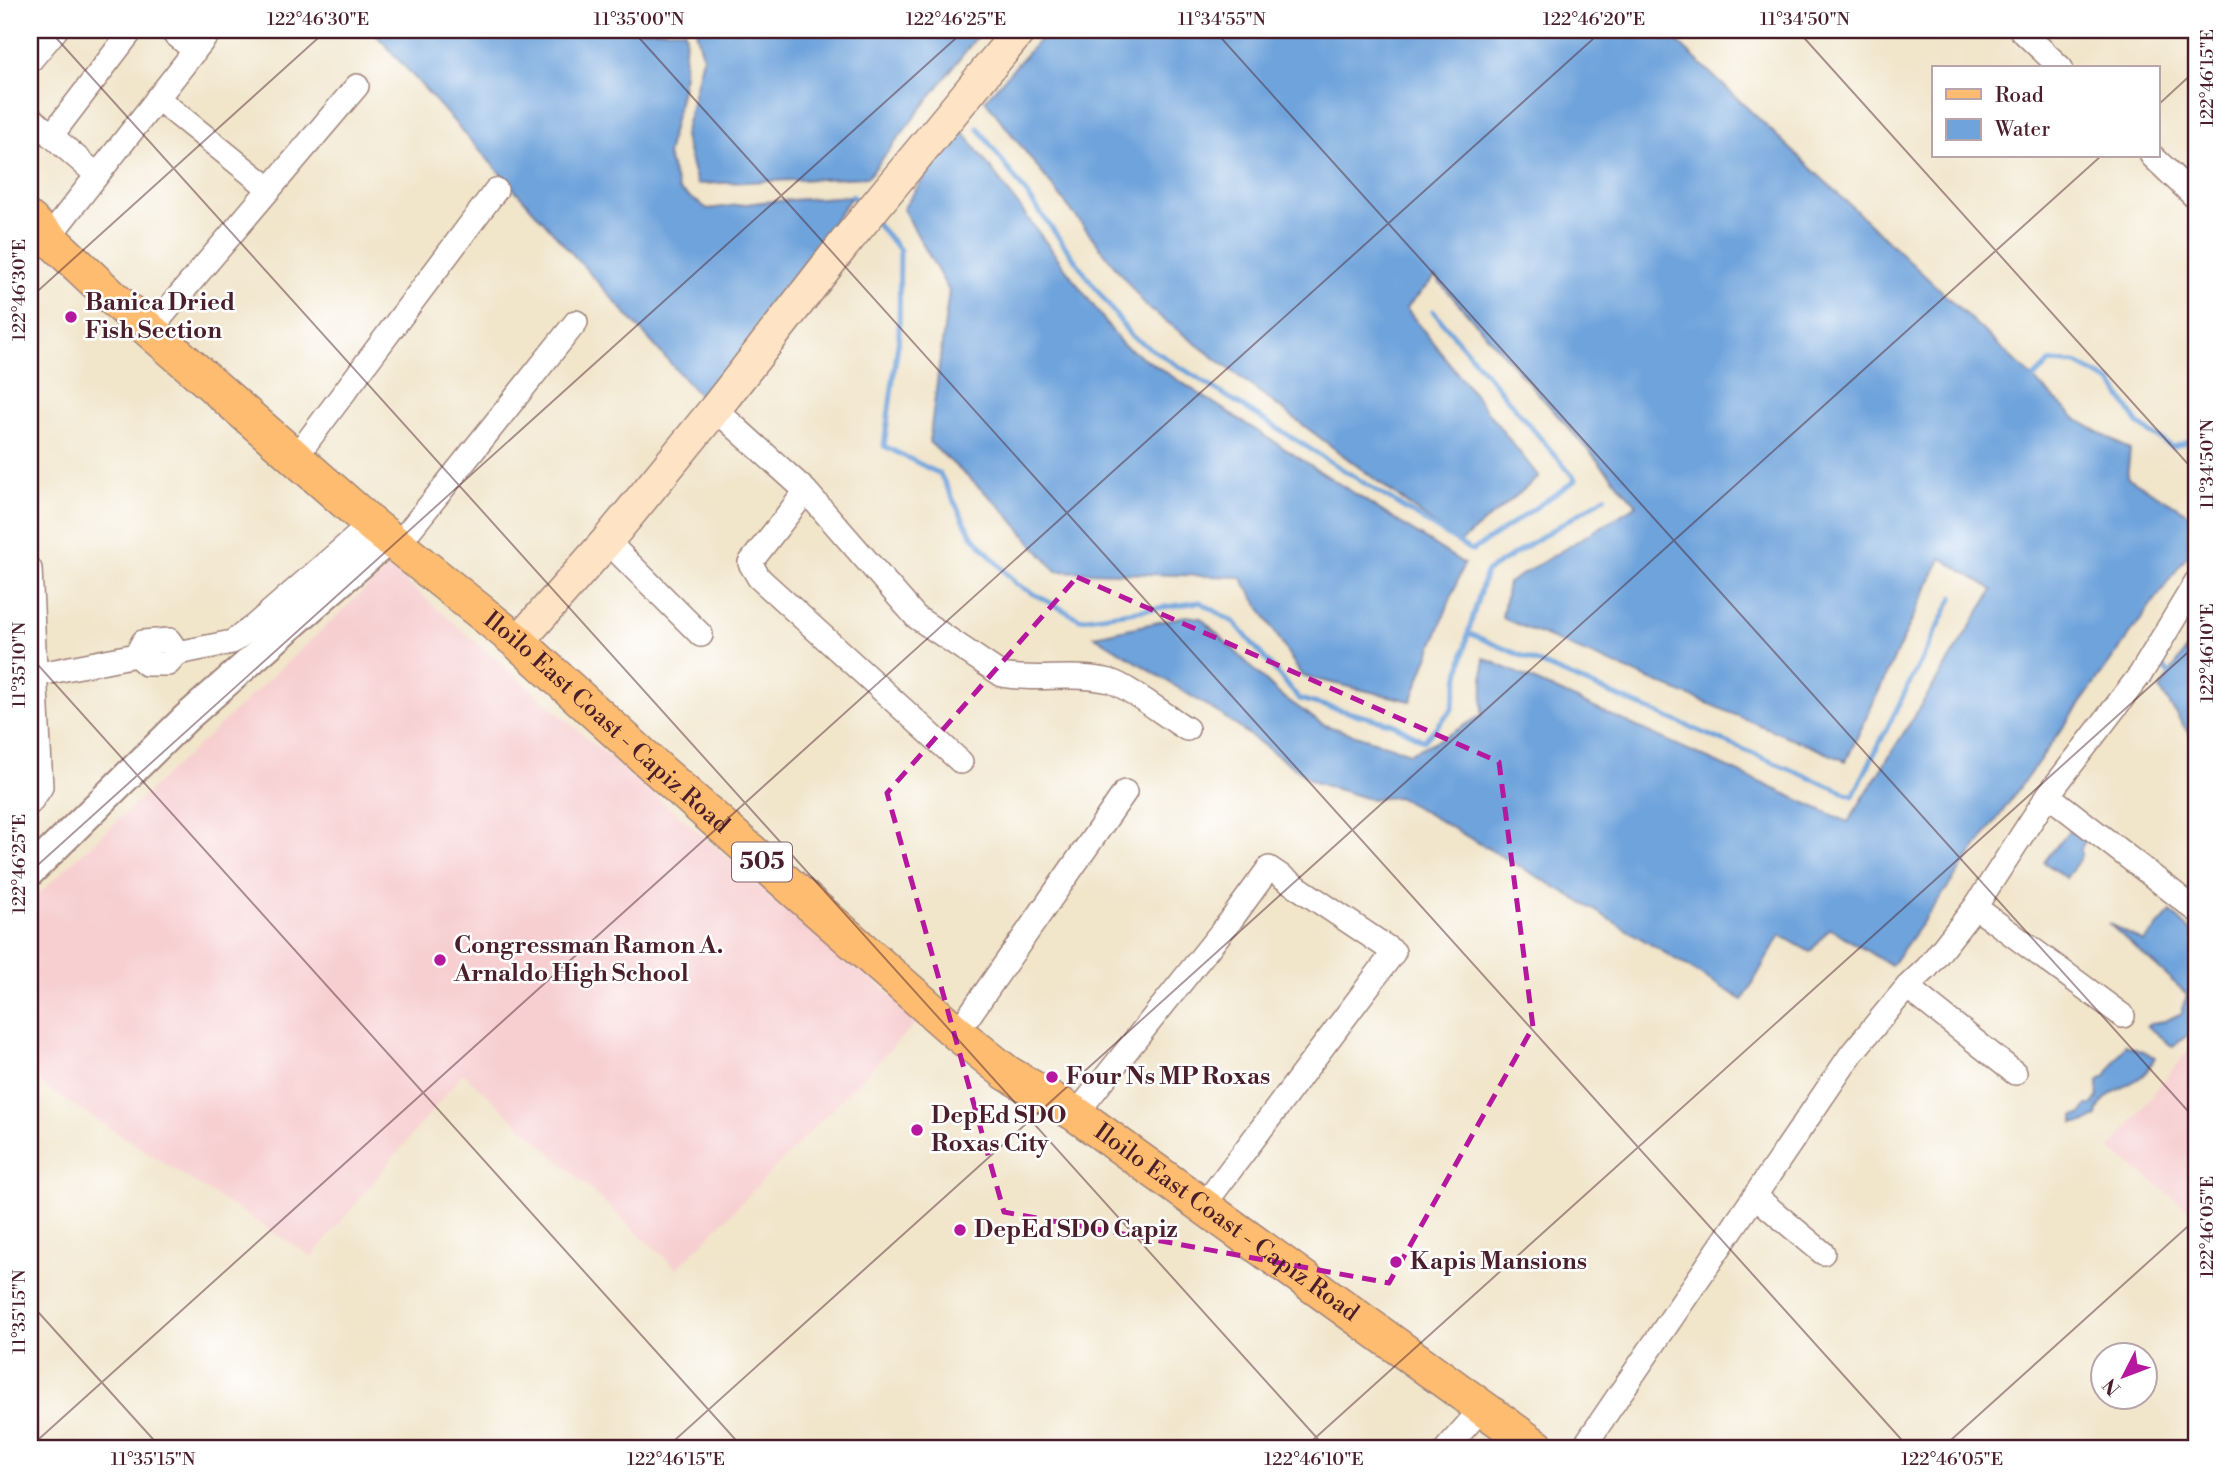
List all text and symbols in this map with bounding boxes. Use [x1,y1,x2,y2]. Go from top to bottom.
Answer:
text: 122°46'30"E [267,8,369,31]
text: 11°35'00"N [594,8,685,31]
text: 122°46'25"E [906,8,1006,31]
text: 11°34'55"N [1178,8,1267,31]
text: 122°46'20"E [1543,8,1645,31]
text: 11°34'50"N [1760,8,1851,31]
text: 122°46'15"E [2196,29,2219,127]
legend [1932,66,2160,158]
text: Road [1995,83,2044,109]
text: Water [1994,117,2050,143]
text: 122°46'30"E [8,239,31,341]
place label: Banica Dried Fish Section [85,288,235,346]
marker: Banica Dried Fish Section [63,309,79,325]
text: 11°34'50"N [2196,418,2219,509]
text: 122°46'10"E [2196,603,2219,703]
street label: Iloilo East Coast - Capiz Road [477,605,736,840]
text: 11°35'10"N [8,621,31,708]
text: 122°46'25"E [8,814,31,914]
road number: 505 [732,842,792,882]
place label: Congressman Ramon A. Arnaldo High School [453,931,723,989]
marker: Congressman Ramon A. Arnaldo High School [432,952,448,968]
place label: Four Ns MP Roxas [1066,1062,1270,1092]
marker: Four Ns MP Roxas [1044,1069,1060,1085]
place label: DepEd SDO Roxas City [931,1101,1067,1159]
street label: Iloilo East Coast - Capiz Road [1088,1117,1365,1329]
marker: DepEd SDO Roxas City [909,1122,925,1138]
text: 122°46'05"E [2196,1176,2219,1278]
place label: DepEd SDO Capiz [974,1215,1178,1245]
marker: DepEd SDO Capiz [952,1222,968,1238]
place label: Kapis Mansions [1410,1247,1587,1277]
marker: Kapis Mansions [1388,1254,1404,1270]
text: 11°35'15"N [8,1269,31,1354]
north arrow [2090,1342,2160,1412]
text: N [2098,1373,2126,1400]
text: 11°35'15"N [111,1448,196,1471]
text: 122°46'15"E [627,1448,725,1471]
text: 122°46'10"E [1264,1448,1364,1471]
text: 122°46'05"E [1901,1448,2003,1471]

